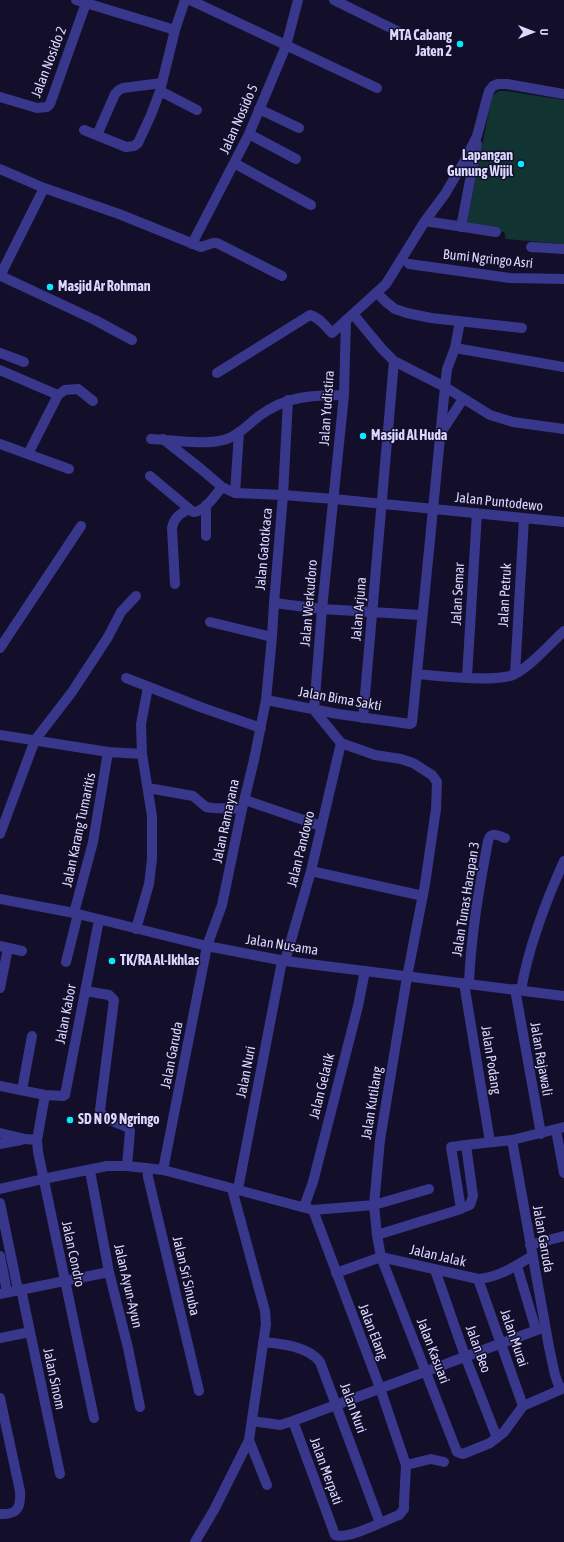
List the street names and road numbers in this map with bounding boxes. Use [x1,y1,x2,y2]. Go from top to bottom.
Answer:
street label: Jalan Nosido 2 [28,24,70,100]
street label: Jalan Nosido 5 [216,81,262,157]
street label: Bumi Ngringo Asri [442,246,534,272]
street label: Jalan Yudistira [316,370,338,446]
street label: Jalan Puntodewo [454,489,544,515]
street label: Jalan Gatotkaca [252,507,276,591]
street label: Jalan Werkudoro [297,559,321,647]
street label: Jalan Semar [448,562,468,626]
street label: Jalan Petruk [495,563,515,627]
street label: Jalan Arjuna [348,576,370,642]
street label: Jalan Bima Sakti [297,683,383,715]
street label: Jalan Karang Tumaritis [59,771,99,889]
street label: Jalan Ramayana [209,777,243,865]
street label: Jalan Pandowo [283,809,319,889]
street label: Jalan Tunas Harapan 3 [449,841,483,957]
street label: Jalan Nusama [245,931,319,959]
street label: Jalan Kabor [52,983,80,1045]
street label: Jalan Garuda [157,1020,187,1090]
street label: Jalan Rajawali [526,1021,556,1097]
street label: Jalan Podang [477,1025,505,1095]
street label: Jalan Nuri [233,1045,259,1099]
street label: Jalan Gelatik [306,1051,338,1121]
street label: Jalan Kutilang [358,1065,386,1141]
street label: Jalan Garuda [529,1204,557,1274]
street label: Jalan Condro [58,1220,88,1288]
street label: Jalan Sri Sinuba [169,1235,203,1317]
street label: Jalan Jalak [408,1241,468,1271]
street label: Jalan Ayun-Ayun [110,1242,146,1330]
street label: Jalan Elang [355,1301,391,1363]
street label: Jalan Murai [496,1307,532,1369]
street label: Jalan Kasuari [413,1316,453,1386]
street label: Jalan Beo [462,1323,494,1375]
street label: Jalan Sinom [39,1347,69,1411]
street label: Jalan Nuri [336,1381,370,1435]
street label: Jalan Merpati [306,1435,346,1507]

